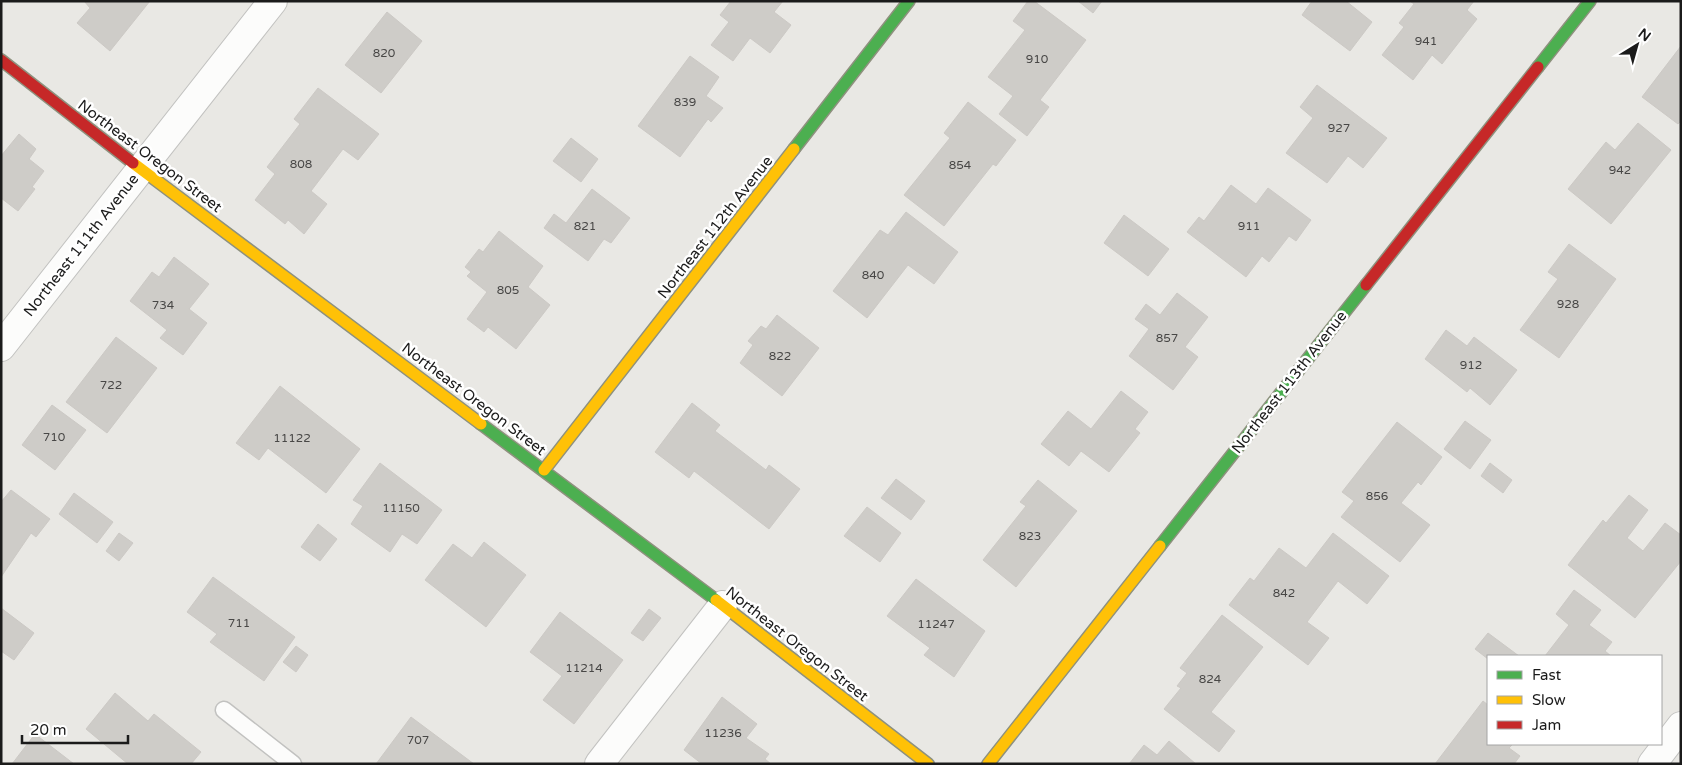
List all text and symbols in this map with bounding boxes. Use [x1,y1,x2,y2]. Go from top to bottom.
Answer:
north arrow [1612,20,1662,70]
text: N [1635,25,1654,45]
house number: 941 [1415,34,1437,48]
house number: 820 [373,46,396,60]
house number: 910 [1026,52,1049,66]
house number: 839 [674,95,696,109]
street label: Northeast Oregon Street [74,96,226,216]
house number: 927 [1328,121,1350,135]
street label: Northeast 112th Avenue [654,152,776,302]
house number: 808 [290,157,312,171]
house number: 854 [949,158,972,172]
house number: 942 [1609,163,1631,177]
street label: Northeast 111th Avenue [20,170,142,320]
house number: 821 [574,219,596,233]
house number: 911 [1238,219,1260,233]
house number: 840 [862,268,885,282]
house number: 805 [497,283,519,297]
house number: 928 [1557,297,1579,311]
house number: 734 [152,298,175,312]
street label: Northeast 113th Avenue [1228,307,1350,457]
house number: 857 [1156,331,1178,345]
street label: Northeast Oregon Street [398,339,550,459]
house number: 822 [769,349,791,363]
house number: 912 [1460,358,1482,372]
house number: 722 [100,378,122,392]
house number: 710 [43,430,66,444]
house number: 11122 [273,431,311,445]
house number: 856 [1366,489,1388,503]
house number: 11150 [382,501,420,515]
house number: 823 [1019,529,1041,543]
street label: Northeast Oregon Street [722,583,872,705]
house number: 842 [1273,586,1295,600]
house number: 711 [228,616,250,630]
house number: 11247 [917,617,955,631]
legend [1487,655,1662,745]
house number: 11214 [565,661,603,675]
text: Fast [1532,666,1562,684]
house number: 824 [1199,672,1222,686]
text: Slow [1532,691,1566,709]
scale bar [22,712,129,744]
text: Jam [1532,716,1561,734]
text: 20 m [30,721,67,739]
house number: 11236 [704,726,742,740]
house number: 707 [407,733,429,747]

